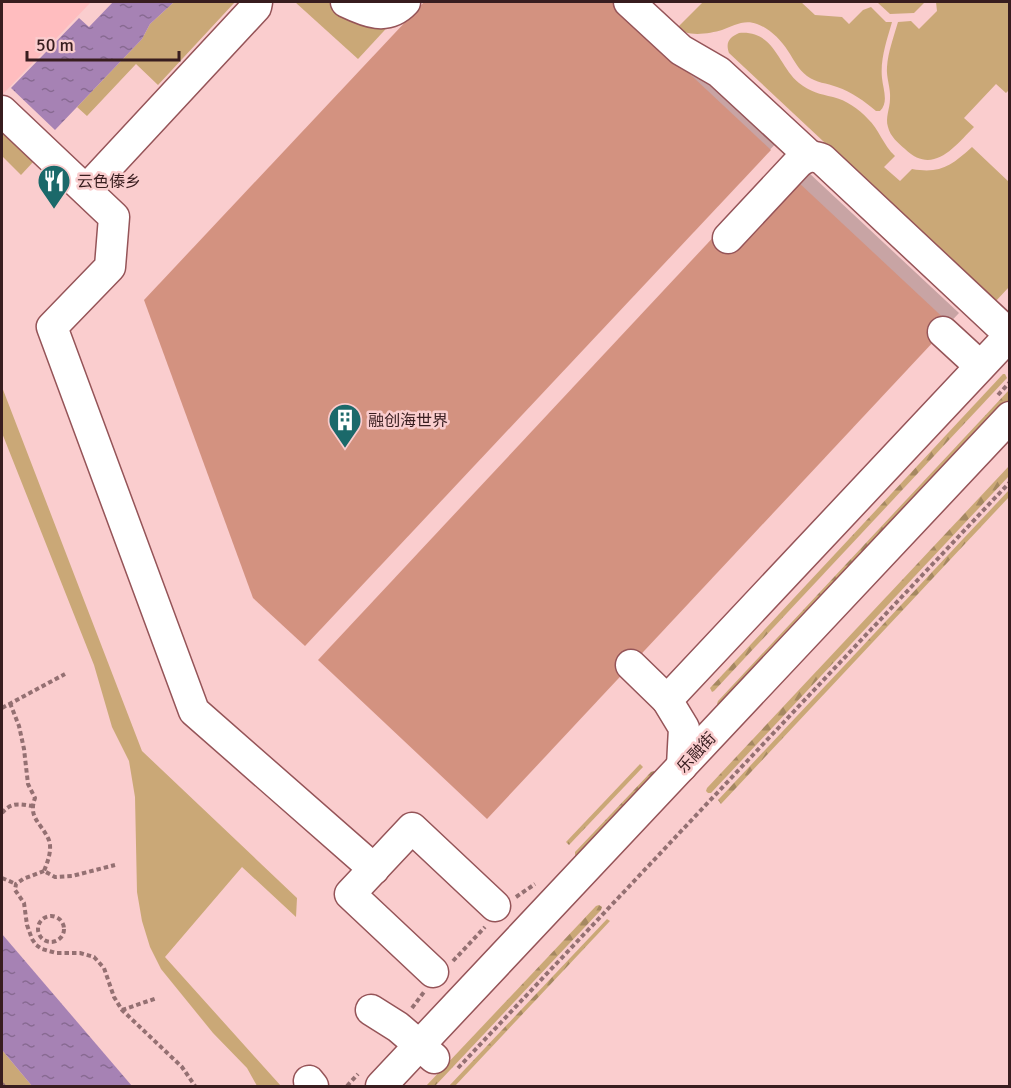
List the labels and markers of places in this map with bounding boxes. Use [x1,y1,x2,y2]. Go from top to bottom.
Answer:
restaurant icon: 云色傣乡 [36,163,72,210]
place label: 云色傣乡 [77,172,141,192]
building icon: 融创海世界 [327,402,363,449]
place label: 融创海世界 [368,411,448,431]

